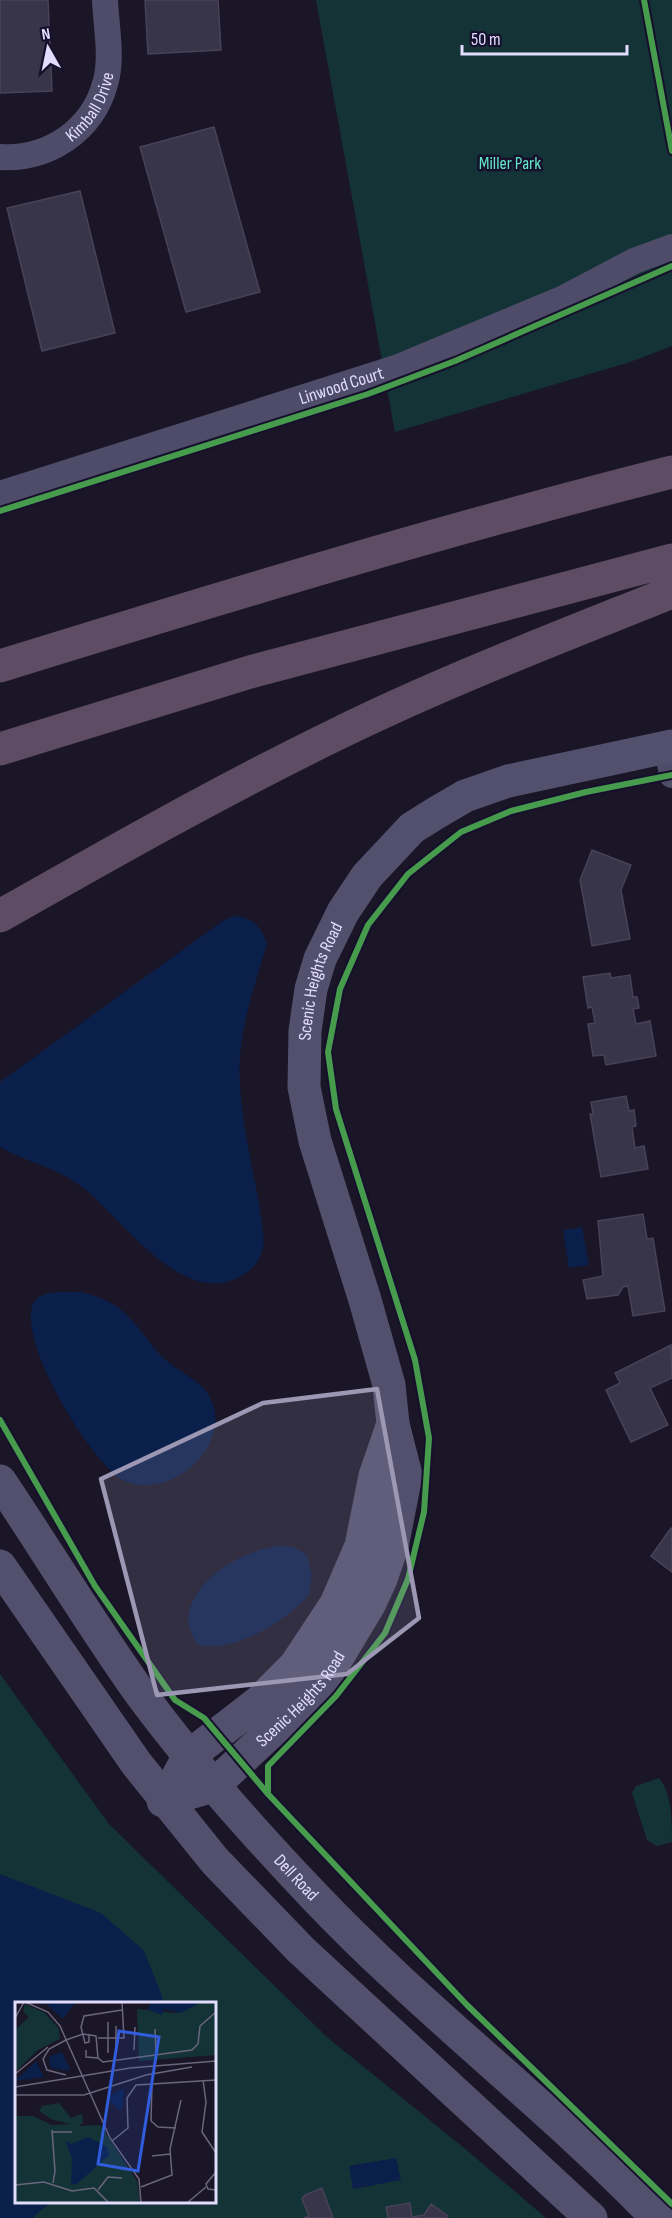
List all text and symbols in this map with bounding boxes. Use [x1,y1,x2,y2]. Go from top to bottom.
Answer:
north arrow [18,18,78,78]
scale bar [462,18,627,56]
text: N [40,25,52,45]
text: 50 m [471,29,501,50]
street label: Kimball Drive [61,70,118,146]
park label: Miller Park [479,153,541,174]
street label: Linwood Court [296,362,387,409]
street label: Scenic Heights Road [294,919,347,1040]
street label: Scenic Heights Road [252,1647,349,1751]
street label: Dell Road [270,1850,323,1905]
inset map [15,2002,216,2203]

